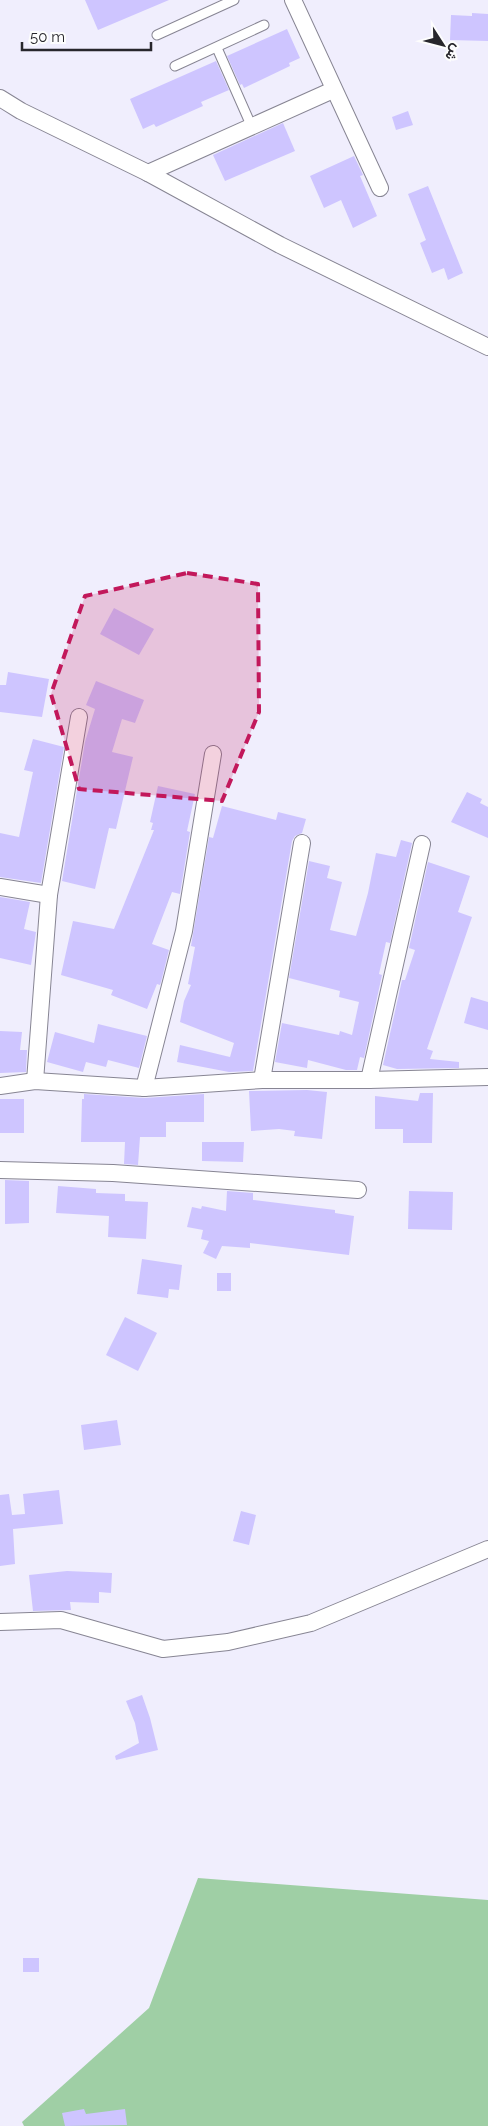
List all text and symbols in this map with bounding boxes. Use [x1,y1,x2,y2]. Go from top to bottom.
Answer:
scale bar [22,20,151,52]
north arrow [418,20,468,70]
text: 50 m [30,28,65,46]
text: ش [441,41,465,64]

